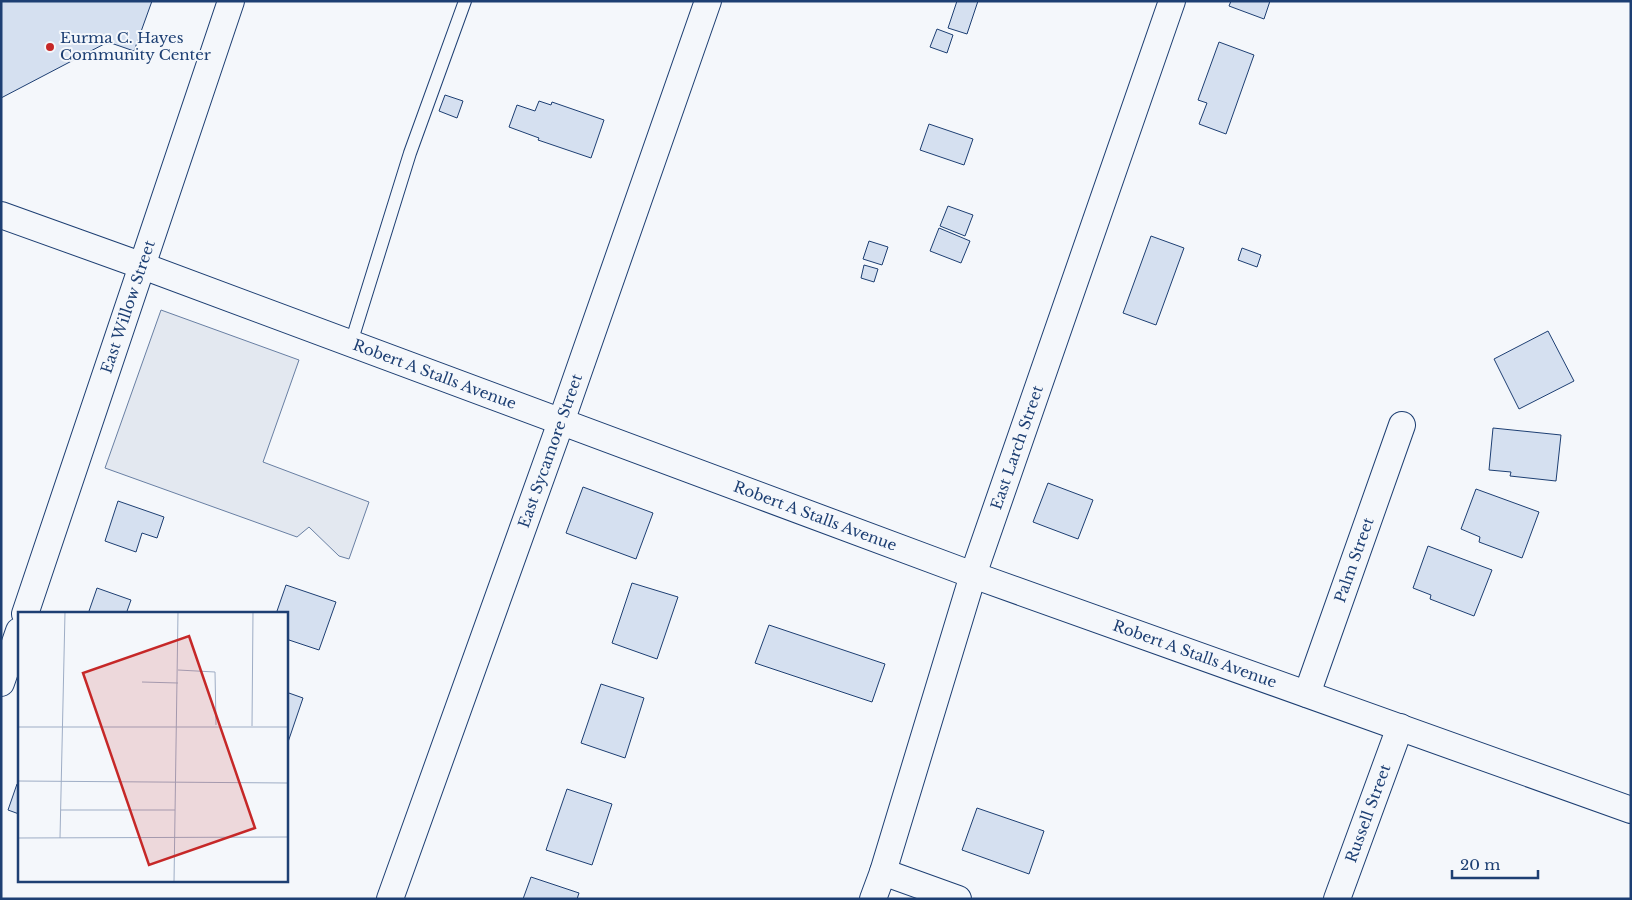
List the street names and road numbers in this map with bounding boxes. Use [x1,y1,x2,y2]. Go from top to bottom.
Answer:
street label: East Willow Street [97,237,159,376]
street label: Robert A Stalls Avenue [350,335,519,413]
street label: East Sycamore Street [514,371,586,530]
street label: East Larch Street [986,383,1047,512]
street label: Robert A Stalls Avenue [731,477,900,555]
street label: Palm Street [1330,515,1378,605]
street label: Robert A Stalls Avenue [1110,616,1279,692]
street label: Russell Street [1341,761,1395,865]

